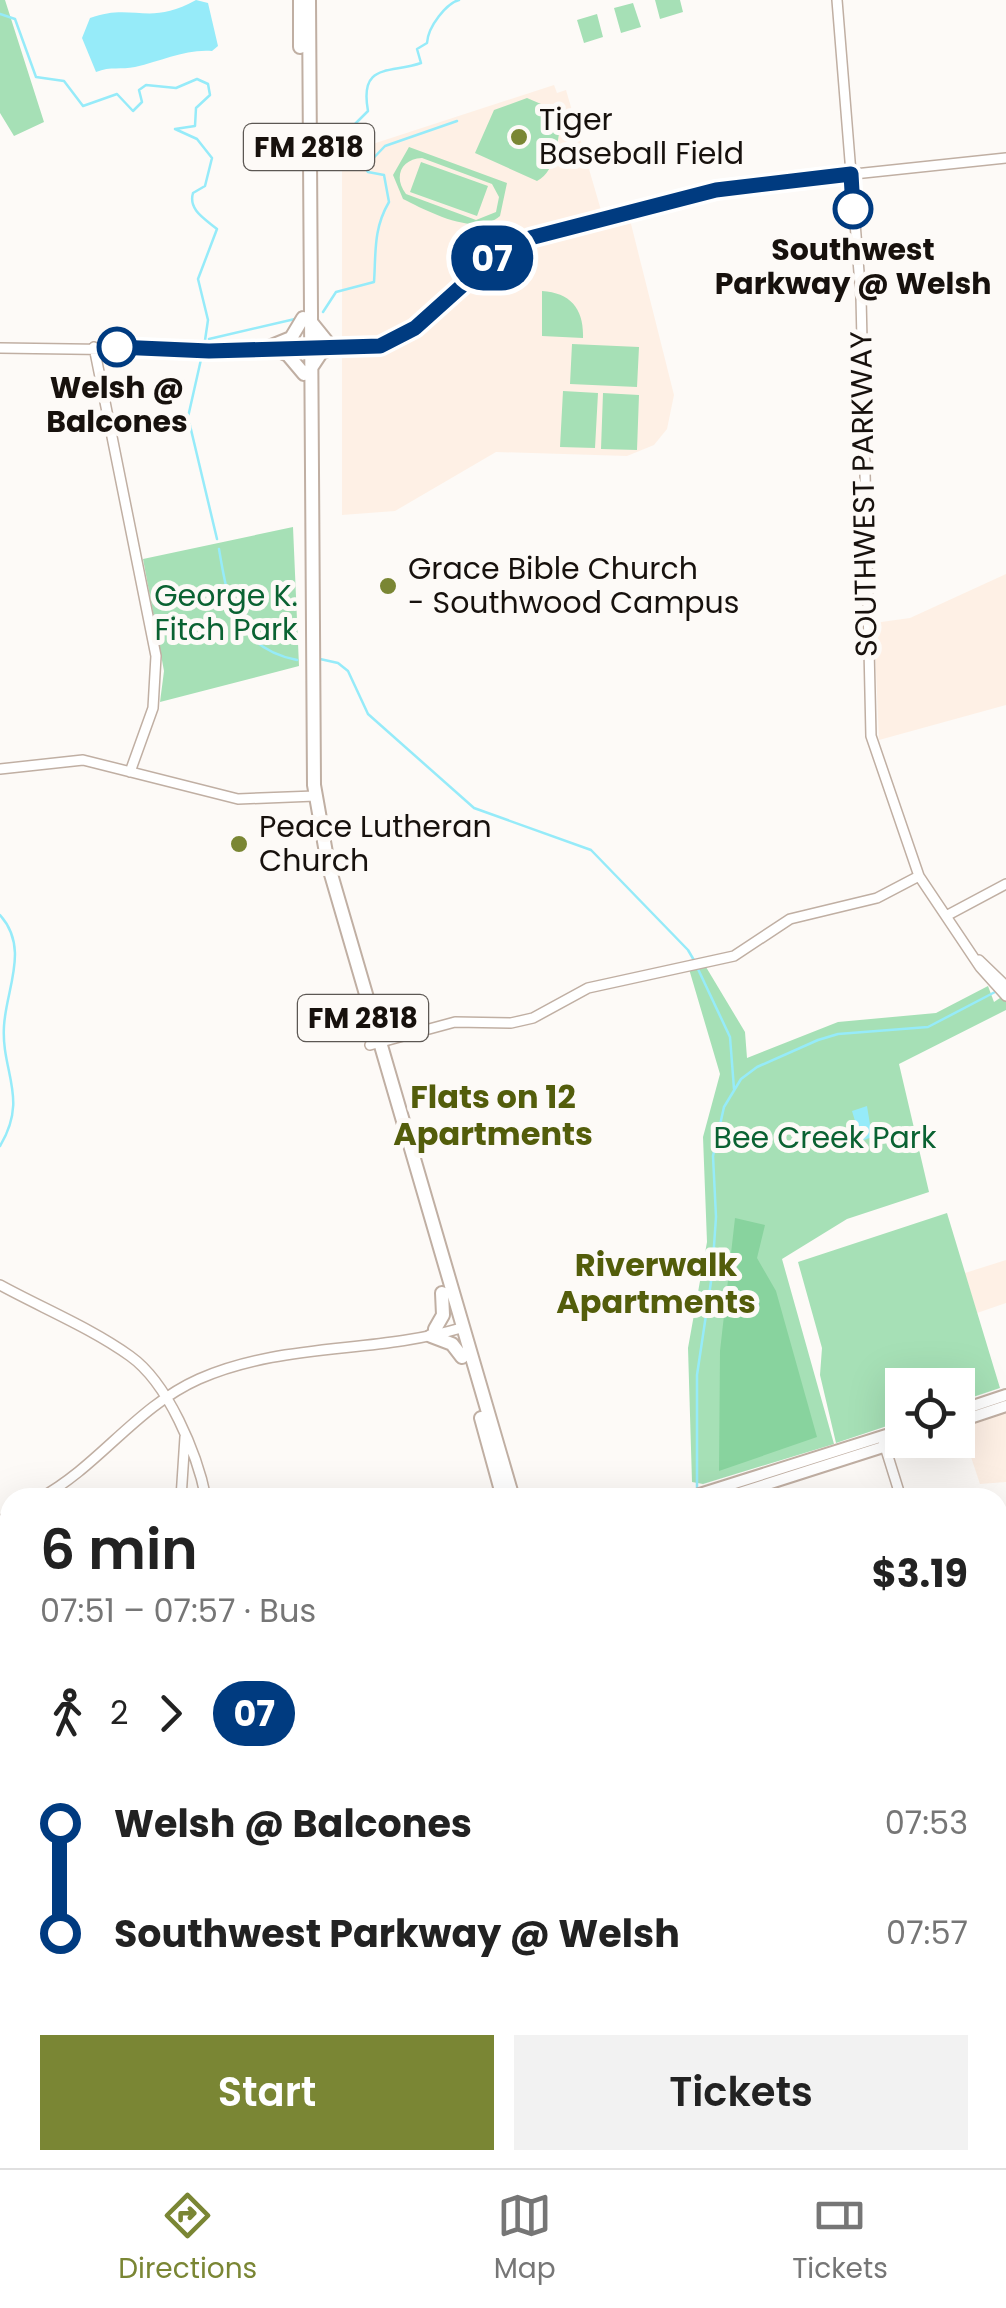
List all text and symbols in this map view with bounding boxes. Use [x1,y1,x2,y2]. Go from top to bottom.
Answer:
place label: Tiger Baseball Field [539,98,744,175]
road number: FM 2818 [244,124,374,170]
marker: Tiger Baseball Field [508,126,530,148]
marker: Southwest Parkway @ Welsh [834,190,872,228]
line badge: 07 [447,226,537,290]
place label: Southwest Parkway @ Welsh [715,228,991,305]
text: 07 [471,234,513,283]
marker: Welsh @ Balcones [98,328,136,366]
street label: SOUTHWEST PARKWAY [839,331,888,657]
place label: Welsh @ Balcones [46,366,188,443]
place label: Grace Bible Church - Southwood Campus [408,547,739,624]
park label: George K. Fitch Park [154,574,298,651]
marker: Grace Bible Church - Southwood Campus [377,575,399,597]
place label: Peace Lutheran Church [259,805,492,882]
marker: Peace Lutheran Church [228,833,250,855]
road number: FM 2818 [298,995,428,1041]
district label: Flats on 12 Apartments [393,1074,593,1156]
park label: Bee Creek Park [714,1116,937,1159]
district label: Riverwalk Apartments [556,1242,756,1324]
map controls [885,1368,975,1458]
button: locate [885,1368,975,1458]
text: 6 min [40,1511,198,1588]
text: $3.19 [872,1547,968,1600]
text: 07:51 – 07:57 · Bus [40,1588,316,1633]
icon: walk [40,1686,95,1741]
icon: forward [143,1686,198,1741]
text: 07 [233,1689,275,1738]
text: 2 [110,1690,128,1735]
text: Welsh @ Balcones [114,1797,472,1850]
text: 07:53 [885,1800,968,1845]
text: Southwest Parkway @ Welsh [114,1907,680,1960]
text: 07:57 [886,1910,968,1955]
button: Start [40,2035,494,2150]
button: Tickets [514,2035,968,2150]
tab: Directions [118,2188,257,2290]
tab: Map [494,2188,556,2290]
tab: Tickets [792,2188,888,2290]

